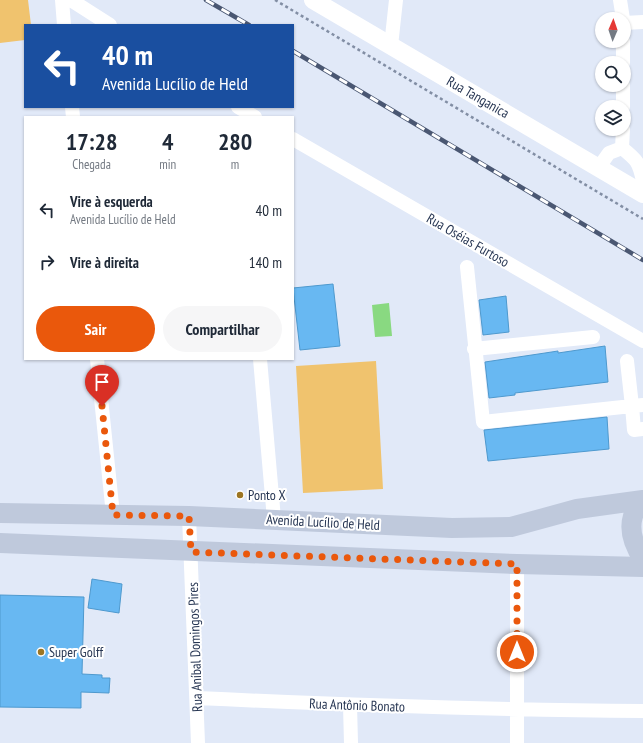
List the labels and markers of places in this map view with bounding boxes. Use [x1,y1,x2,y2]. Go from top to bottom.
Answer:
pin [85,365,119,406]
place label: Ponto X [248,486,286,504]
marker: Ponto X [235,490,245,500]
place label: Super Golff [49,643,104,661]
marker: Super Golff [36,647,46,657]

